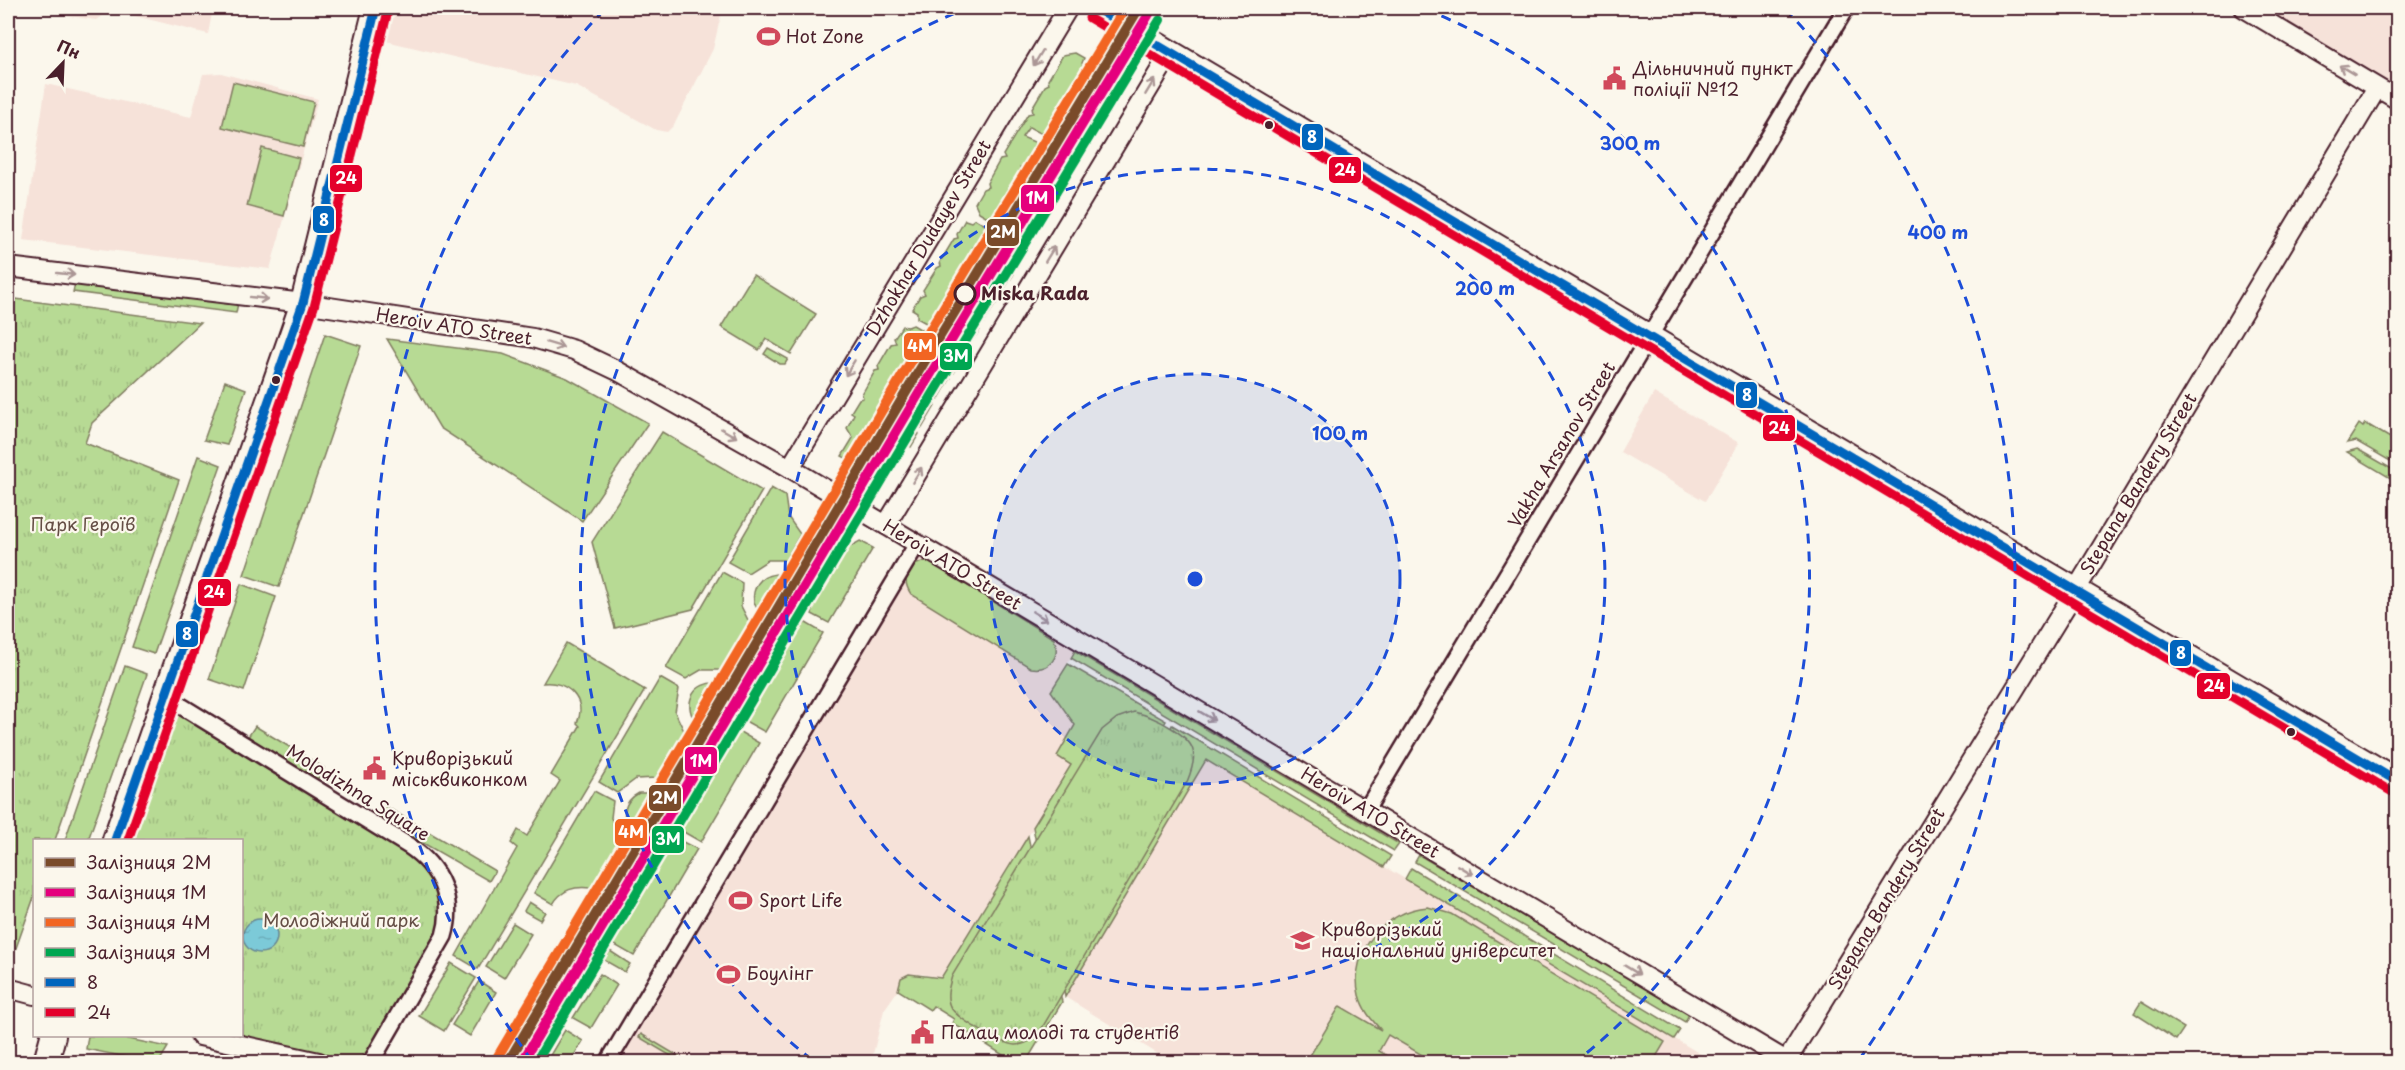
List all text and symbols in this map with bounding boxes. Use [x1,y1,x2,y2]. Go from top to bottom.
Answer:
place label: Hot Zone [786,22,864,49]
sports icon: Hot Zone [755,24,781,50]
north arrow [33,33,93,93]
text: Пн [54,33,85,64]
one-way arrow [1032,49,1044,66]
place label: Дільничний пункт поліції №12 [1632,54,1793,102]
one-way arrow [2339,63,2356,75]
public building icon: Дільничний пункт поліції №12 [1602,66,1628,92]
one-way arrow [1144,79,1156,96]
unlabelled marker [1263,119,1275,131]
line badge: 8 [1301,123,1324,151]
text: 8 [1307,124,1317,148]
text: 300 m [1600,129,1660,156]
street label: Dzhokhar Dudayev Street [858,134,997,340]
line badge: 24 [1328,156,1362,184]
text: 24 [1334,157,1356,181]
line badge: 24 [329,164,363,193]
text: 24 [335,165,357,189]
line badge: 1М [1020,184,1055,213]
text: 1М [1026,185,1048,209]
line badge: 8 [312,205,335,234]
text: 8 [319,207,329,231]
line badge: 2М [986,218,1020,247]
text: 400 m [1908,218,1968,245]
text: 2М [990,219,1016,243]
one-way arrow [1044,246,1056,263]
one-way arrow [55,269,75,280]
text: 200 m [1455,274,1515,301]
place label: Miska Rada [981,279,1090,306]
marker: Miska Rada [954,283,976,305]
one-way arrow [249,293,269,304]
street label: Heroiv ATO Street [374,300,534,351]
line badge: 4М [903,332,937,361]
text: 4М [907,333,933,357]
one-way arrow [545,340,564,351]
line badge: 3М [939,342,973,371]
text: 3М [943,343,969,367]
street label: Vakha Arsanov Street [1500,356,1621,532]
one-way arrow [844,359,856,376]
unlabelled marker [270,374,282,386]
line badge: 8 [1735,381,1758,409]
text: 8 [1742,382,1752,406]
street label: Stepana Bandery Street [2073,387,2203,579]
line badge: 24 [1762,414,1796,442]
text: 24 [1768,415,1790,439]
text: 100 m [1312,419,1368,446]
one-way arrow [719,428,737,439]
one-way arrow [911,467,923,484]
park label: Парк Героїв [31,510,135,537]
street label: Heroiv ATO Street [878,512,1027,616]
centre of rings [1185,569,1205,589]
line badge: 24 [197,578,232,607]
text: 24 [203,579,225,603]
one-way arrow [1031,611,1048,623]
line badge: 8 [175,620,199,648]
text: 8 [182,621,192,645]
line badge: 8 [2169,639,2192,667]
text: 8 [2176,640,2186,664]
line badge: 24 [2196,672,2231,700]
text: 24 [2203,673,2225,697]
one-way arrow [1198,710,1215,722]
unlabelled marker [2285,726,2297,738]
street label: Molodizhna Square [282,737,436,847]
place label: Криворізький міськвиконком [392,744,528,792]
line badge: 1М [684,746,718,775]
text: 1М [690,748,712,772]
public building icon: Криворізький міськвиконком [361,756,387,782]
street label: Heroiv ATO Street [1296,760,1445,864]
line badge: 2М [648,784,682,812]
text: 2М [652,785,678,809]
street label: Stepana Bandery Street [1821,802,1951,994]
line badge: 4М [614,818,648,847]
text: 4М [618,819,644,843]
line badge: 3М [651,825,685,854]
text: 3М [655,826,681,850]
legend [33,839,243,1037]
text: Залізниця 2М [86,848,211,875]
one-way arrow [1456,864,1473,876]
text: Залізниця 1М [86,878,207,905]
place label: Sport Life [759,886,842,913]
sports icon: Sport Life [728,888,754,914]
park label: Молодіжний парк [263,906,419,933]
text: Залізниця 4М [86,908,211,935]
place label: Криворізький національний університет [1321,915,1556,963]
school or university icon: Криворізький національний університет [1290,927,1316,953]
text: Залізниця 3М [86,938,211,965]
place label: Боулінг [747,959,814,986]
sports icon: Боулінг [716,961,742,987]
one-way arrow [1623,964,1640,976]
text: 8 [87,968,98,995]
text: 24 [87,998,111,1025]
place label: Палац молоді та студентів [941,1018,1179,1045]
public building icon: Палац молоді та студентів [910,1020,936,1046]

